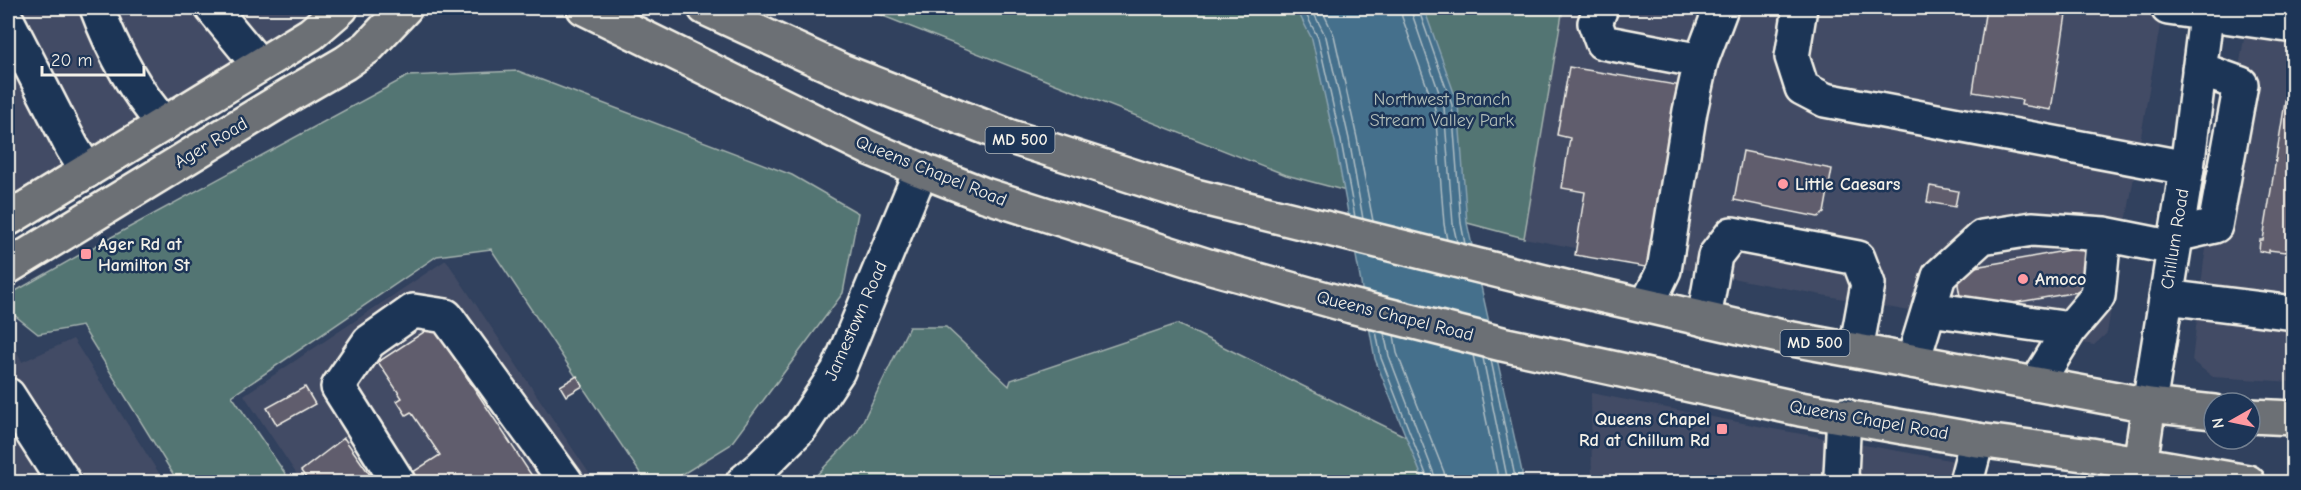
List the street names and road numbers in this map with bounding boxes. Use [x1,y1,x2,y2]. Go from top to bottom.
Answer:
street label: Ager Road [171,113,251,173]
road number: MD 500 [986,127,1054,153]
street label: Queens Chapel Road [853,131,1009,211]
street label: Chillum Road [2157,187,2193,291]
street label: Jamestown Road [820,258,892,384]
street label: Queens Chapel Road [1314,286,1476,346]
road number: MD 500 [1780,330,1850,356]
street label: Queens Chapel Road [1788,396,1950,444]

